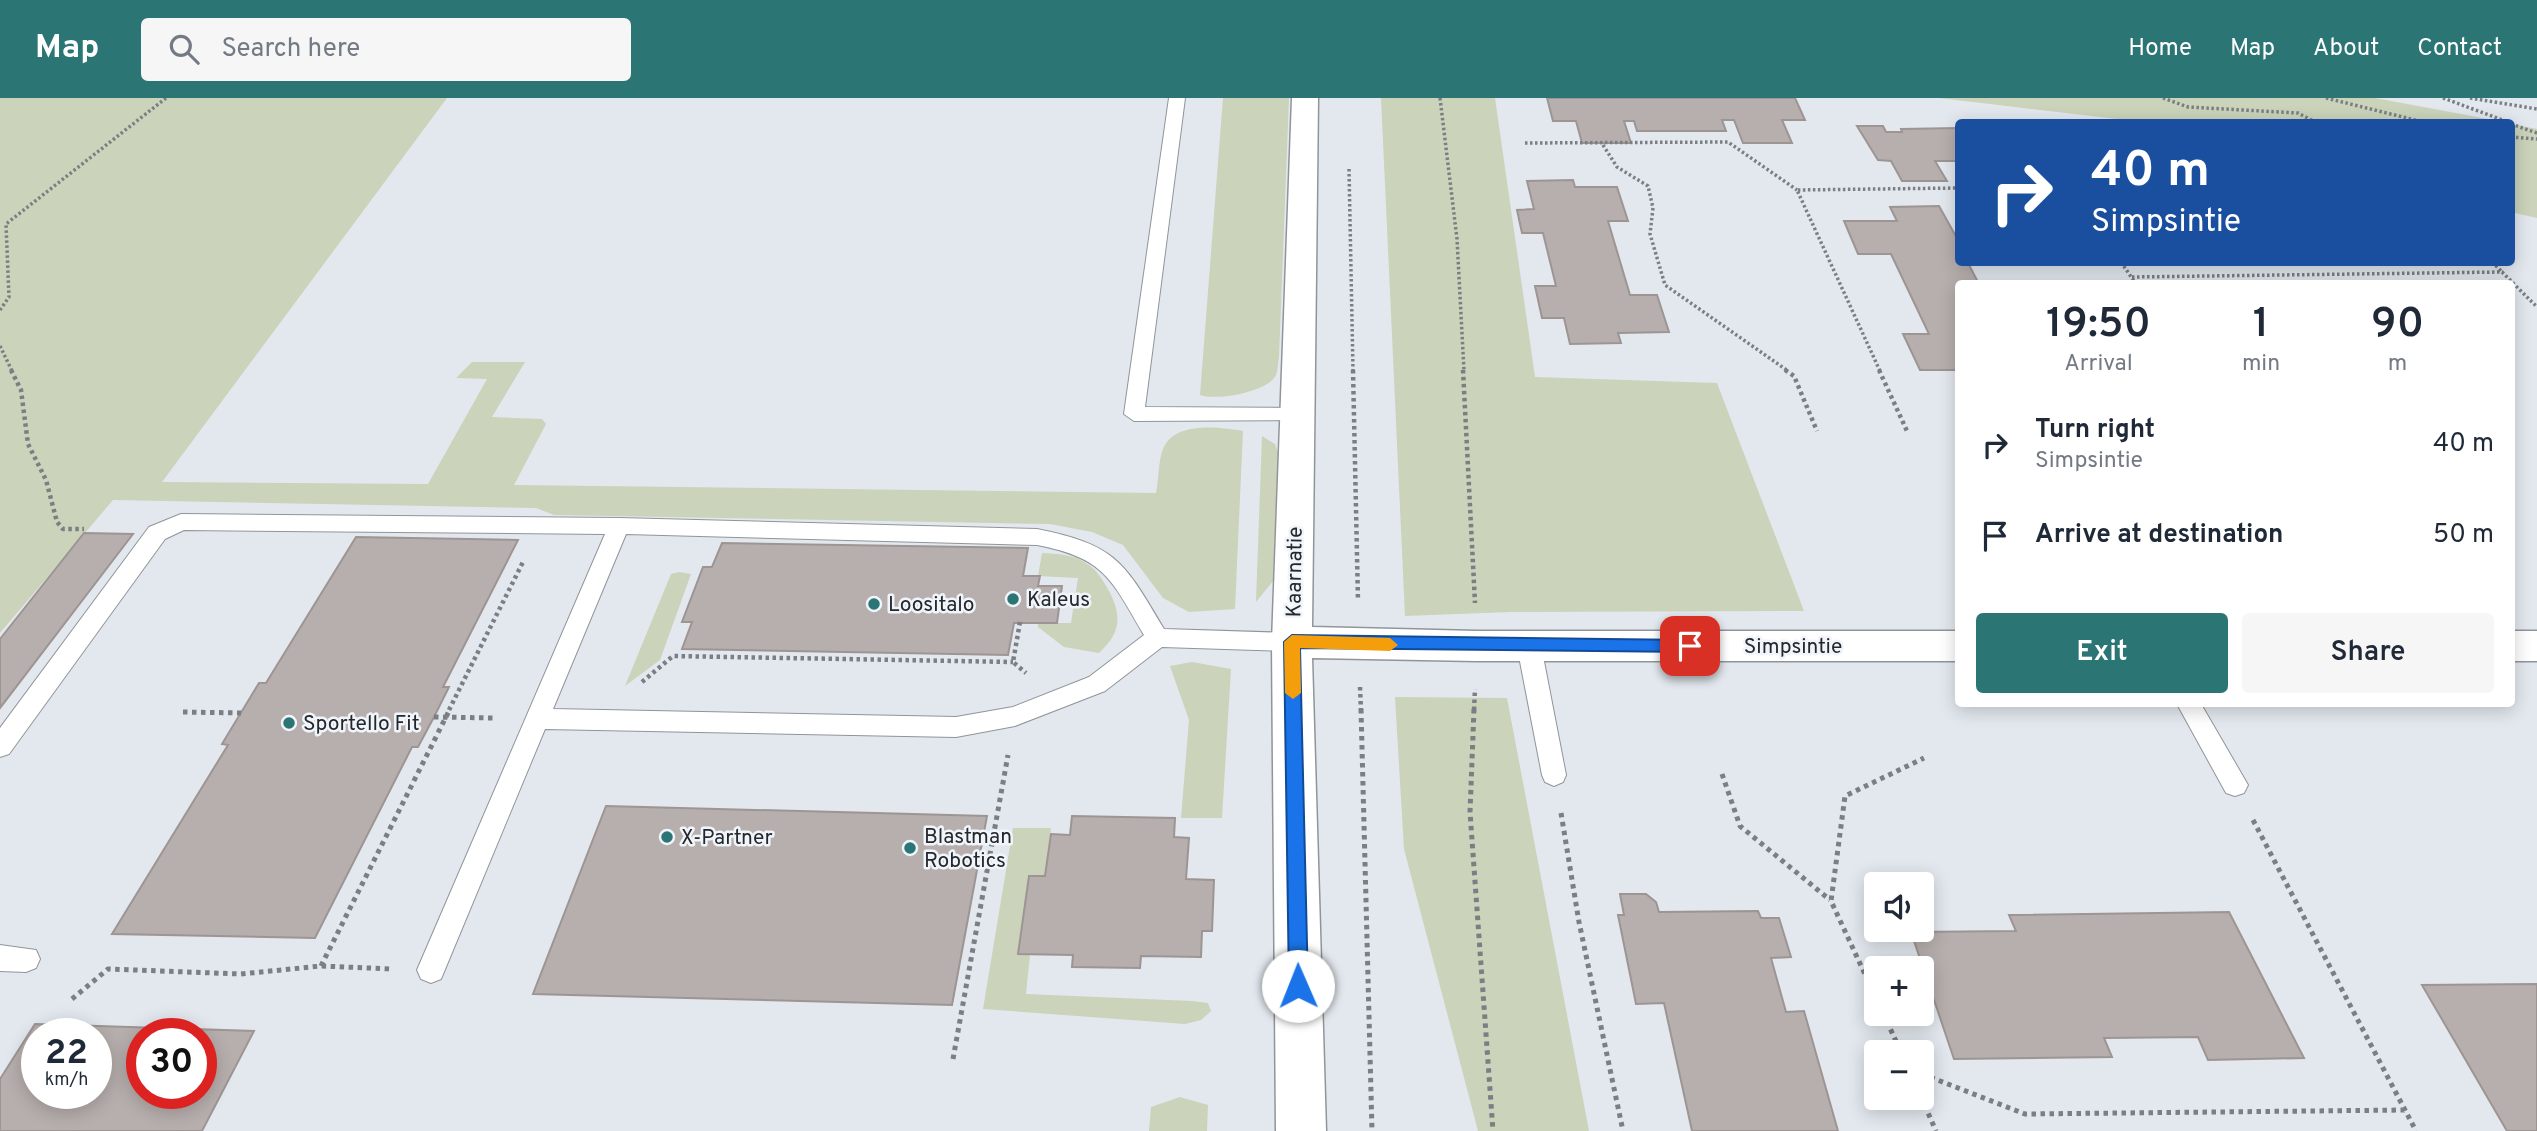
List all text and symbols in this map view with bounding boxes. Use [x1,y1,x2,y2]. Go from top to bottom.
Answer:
search box [141,18,631,81]
text: Map [35,28,99,70]
icon: search [165,30,203,68]
text: Search here [221,33,360,66]
text: Home [2128,34,2192,64]
text: Map [2230,34,2275,64]
text: About [2313,34,2379,64]
text: Contact [2417,34,2502,64]
text: 40 m [2091,142,2210,204]
icon: right [1976,147,2067,238]
text: Simpsintie [2091,203,2241,243]
text: 19:50 [2046,299,2151,352]
text: 1 [2253,299,2269,352]
text: 90 [2371,299,2424,352]
text: Arrival [2064,350,2133,379]
text: min [2242,350,2280,379]
text: m [2388,350,2407,379]
text: Turn right [2035,414,2155,447]
icon: right [1976,426,2014,464]
text: 40 m [2433,428,2494,461]
text: Simpsintie [2035,447,2143,476]
icon: arrive [1976,517,2014,555]
text: Arrive at destination [2035,519,2283,552]
text: 50 m [2433,519,2494,552]
street label: Kaarnatie [1281,526,1310,618]
place label: Kaleus [1027,587,1090,614]
marker: Kaleus [1005,591,1021,607]
place label: Loositalo [888,592,974,619]
marker: Loositalo [866,596,882,612]
button: Exit [1976,613,2228,693]
button: Share [2242,613,2494,693]
pin [1660,616,1720,676]
icon: arrive [1671,627,1709,665]
street label: Simpsintie [1744,634,1842,661]
place label: Sportello Fit [303,711,420,738]
marker: Sportello Fit [281,715,297,731]
place label: Blastman Robotics [924,824,1012,875]
place label: X-Partner [681,825,773,852]
marker: X-Partner [659,829,675,845]
marker: Blastman Robotics [902,840,918,856]
map controls [1864,872,1934,1110]
button: sound [1864,872,1934,942]
position arrow [1261,949,1335,1023]
button: + [1864,956,1934,1026]
speed limit sign: 30 [126,1018,217,1109]
text: 22 [45,1032,88,1076]
button: − [1864,1040,1934,1110]
text: km/h [45,1069,88,1092]

